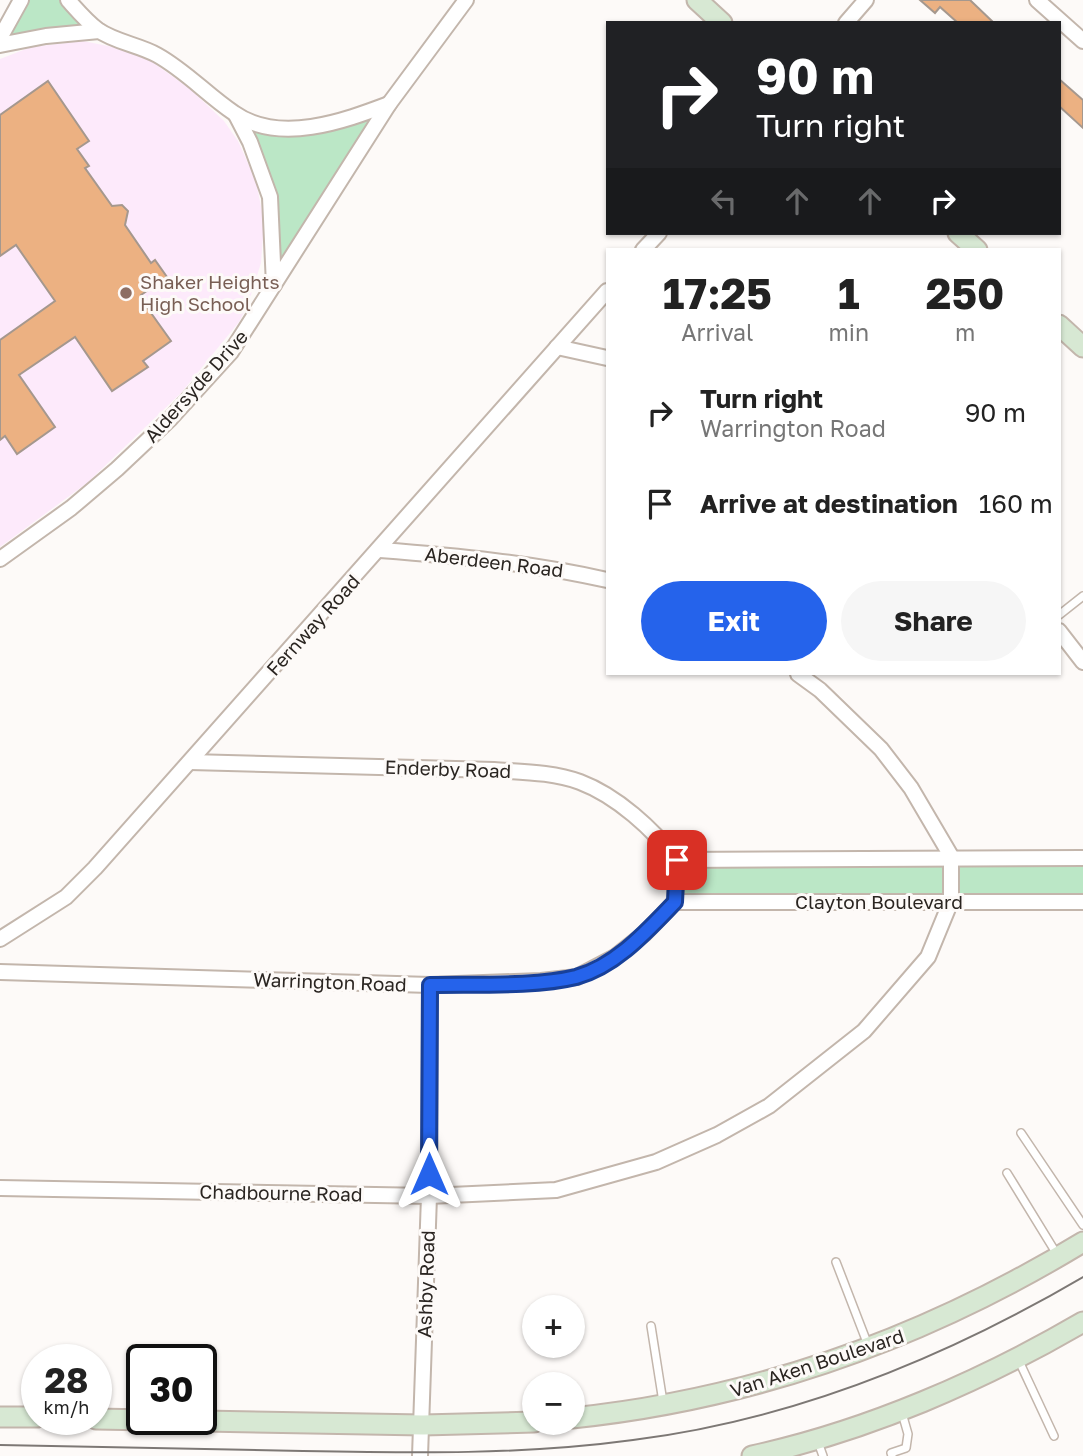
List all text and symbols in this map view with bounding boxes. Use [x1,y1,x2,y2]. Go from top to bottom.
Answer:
text: 90 m [756,46,874,105]
icon: right [641,49,732,140]
text: Turn right [756,106,905,144]
icon: left [705,182,743,220]
icon: ahead [778,182,816,220]
icon: ahead [851,182,889,220]
icon: right [924,182,962,220]
text: 17:25 [663,268,772,318]
text: 1 [838,268,860,318]
text: 250 [926,268,1004,318]
place label: Shaker Heights High School [140,270,280,315]
marker: Shaker Heights High School [118,285,134,301]
text: Arrival [681,318,753,346]
text: min [828,318,869,346]
text: m [955,318,975,346]
street label: Aldersyde Drive [139,325,252,447]
text: Turn right [700,383,823,414]
icon: right [641,394,679,432]
text: 90 m [965,397,1026,428]
text: Warrington Road [700,414,886,442]
icon: arrive [641,485,679,523]
text: Arrive at destination [700,488,958,519]
text: 160 m [979,488,1053,519]
street label: Aberdeen Road [423,542,565,581]
street label: Fernway Road [261,569,364,680]
button: Exit [641,581,827,661]
button: Share [841,581,1026,661]
street label: Enderby Road [384,755,512,782]
pin [647,830,707,890]
icon: arrive [658,841,696,879]
street label: Clayton Boulevard [795,890,963,913]
street label: Warrington Road [253,967,407,996]
position arrow [392,1137,466,1211]
street label: Chadbourne Road [199,1180,363,1205]
street label: Ashby Road [412,1230,439,1338]
map controls [522,1295,585,1435]
button: + [522,1295,585,1358]
street label: Van Aken Boulevard [727,1324,907,1401]
speed limit sign: 30 [126,1344,217,1435]
text: 28 [45,1359,88,1401]
button: − [522,1372,585,1435]
text: km/h [44,1396,89,1418]

